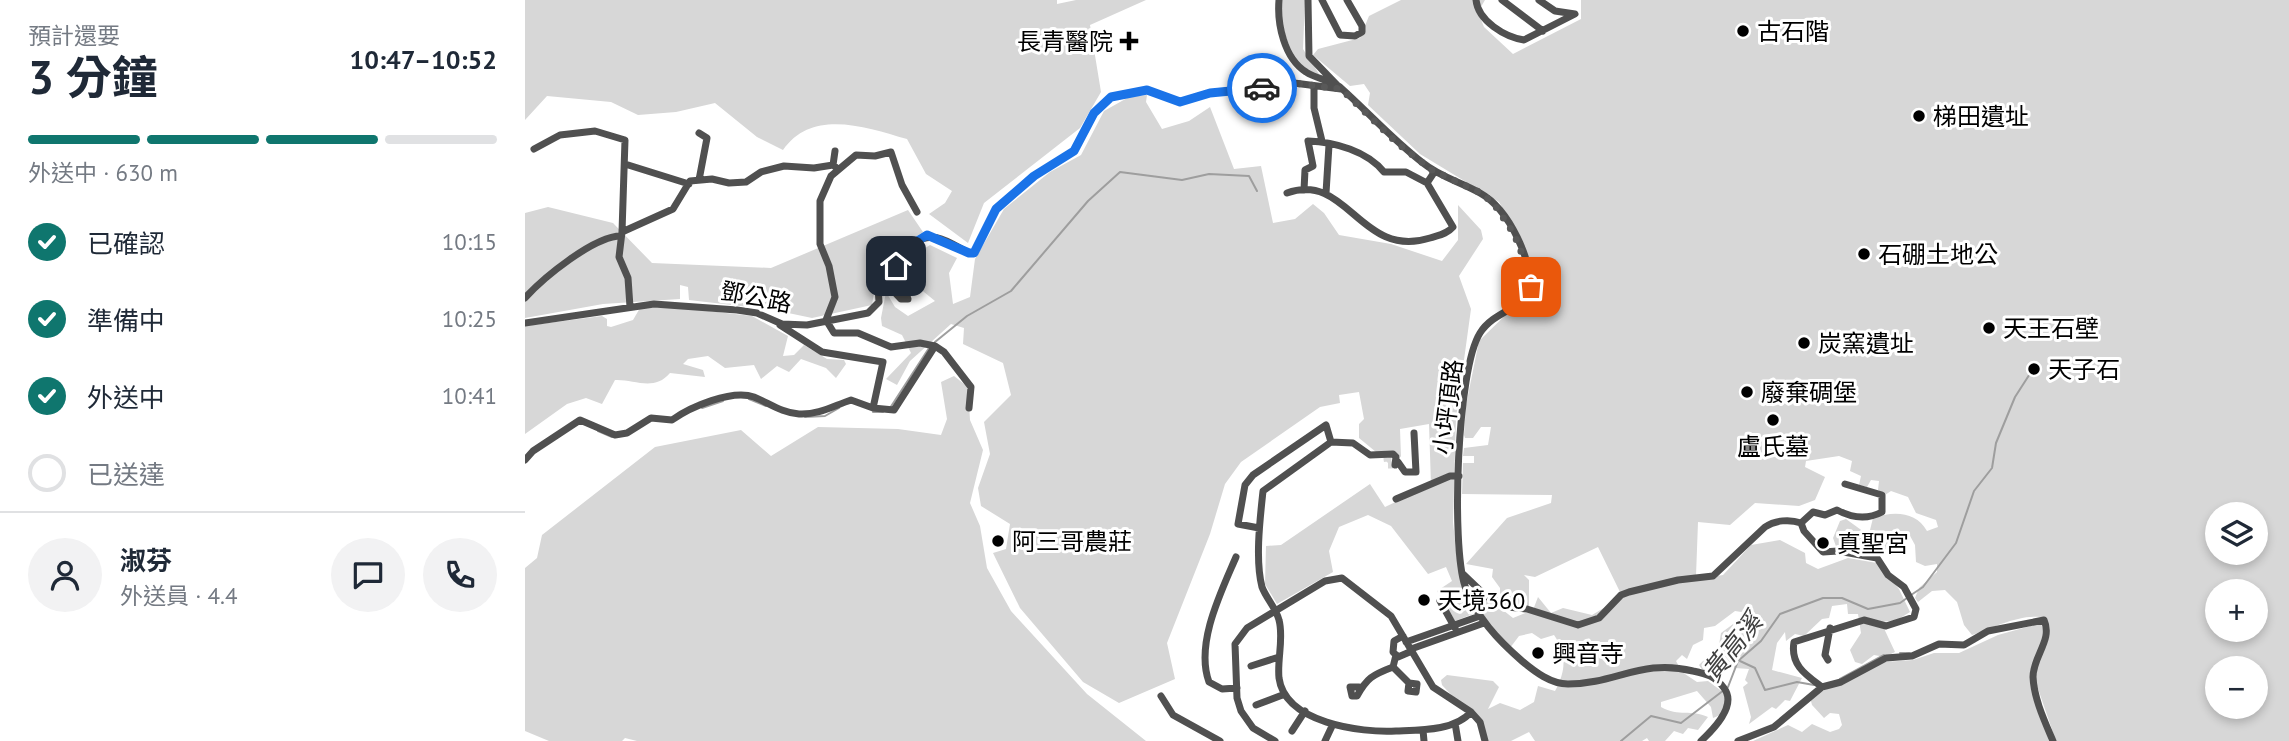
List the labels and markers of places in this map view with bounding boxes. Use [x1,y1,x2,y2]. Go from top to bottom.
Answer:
place label: 古石階 [1757,16,1829,47]
marker: 古石階 [1735,23,1751,39]
place label: 長青醫院 [1017,26,1113,57]
marker: 長青醫院 [1119,31,1139,51]
place label: 梯田遺址 [1933,101,2029,132]
marker: 梯田遺址 [1911,108,1927,124]
pin [866,236,926,296]
place label: 石硼土地公 [1878,239,1998,270]
marker: 石硼土地公 [1856,246,1872,262]
pin [1501,257,1561,317]
place label: 天王石壁 [2003,313,2099,344]
marker: 天王石壁 [1981,320,1997,336]
place label: 炭窯遺址 [1818,328,1914,359]
marker: 炭窯遺址 [1796,335,1812,351]
place label: 天子石 [2048,354,2120,385]
marker: 天子石 [2026,361,2042,377]
place label: 廢棄碉堡 [1761,377,1857,408]
marker: 廢棄碉堡 [1739,384,1755,400]
marker: 盧氏墓 [1765,412,1781,428]
place label: 盧氏墓 [1737,431,1809,462]
place label: 阿三哥農莊 [1012,526,1132,557]
place label: 真聖宮 [1837,528,1909,559]
marker: 阿三哥農莊 [990,533,1006,549]
marker: 真聖宮 [1815,535,1831,551]
place label: 天境360 [1438,585,1525,616]
marker: 天境360 [1416,592,1432,608]
place label: 興音寺 [1552,638,1624,669]
marker: 興音寺 [1530,645,1546,661]

